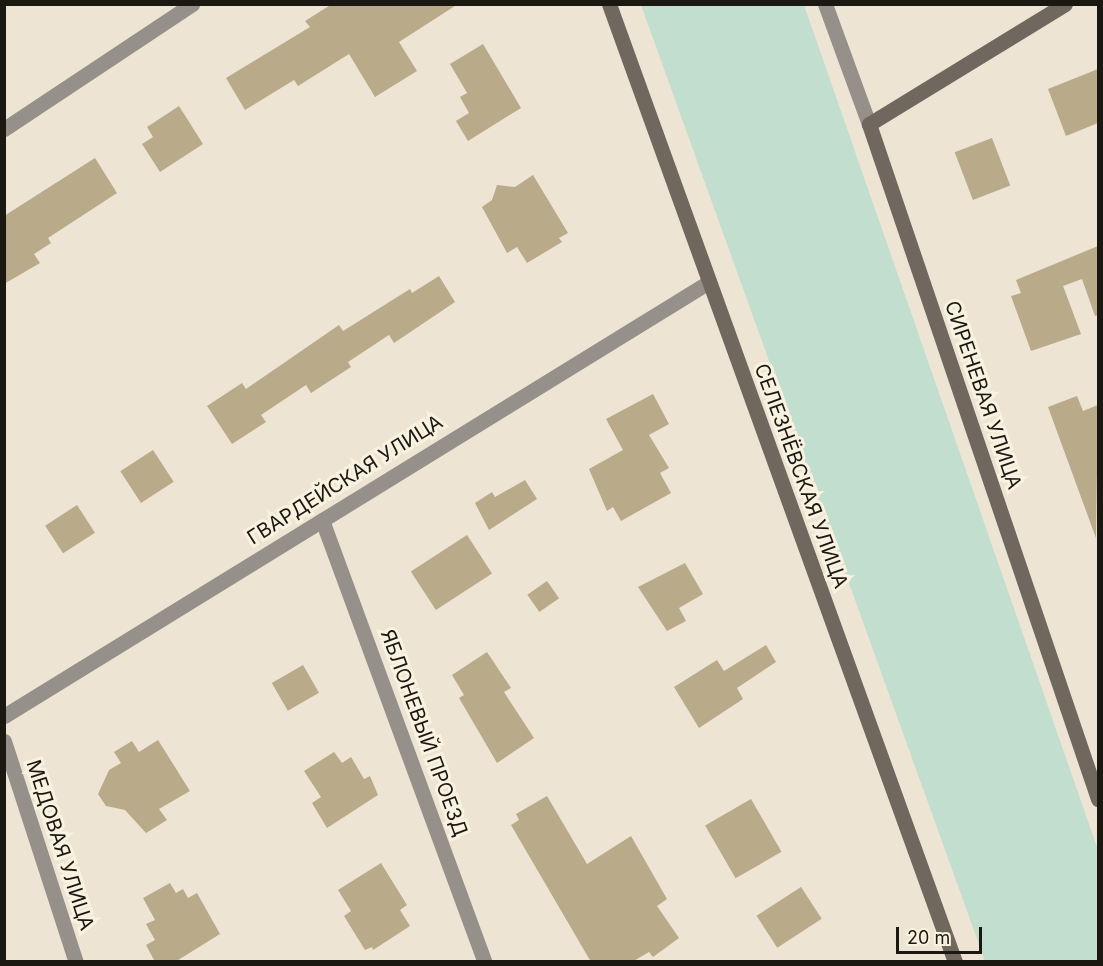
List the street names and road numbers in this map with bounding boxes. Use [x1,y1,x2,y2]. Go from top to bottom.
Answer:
street label: СИРЕНЕВАЯ УЛИЦА [939,298,1027,492]
street label: СЕЛЕЗНЁВСКАЯ УЛИЦА [749,360,853,592]
street label: ГВАРДЕЙСКАЯ УЛИЦА [243,410,447,550]
street label: ЯБЛОНЕВЫЙ ПРОЕЗД [375,626,473,840]
street label: МЕДОВАЯ УЛИЦА [21,757,99,933]

